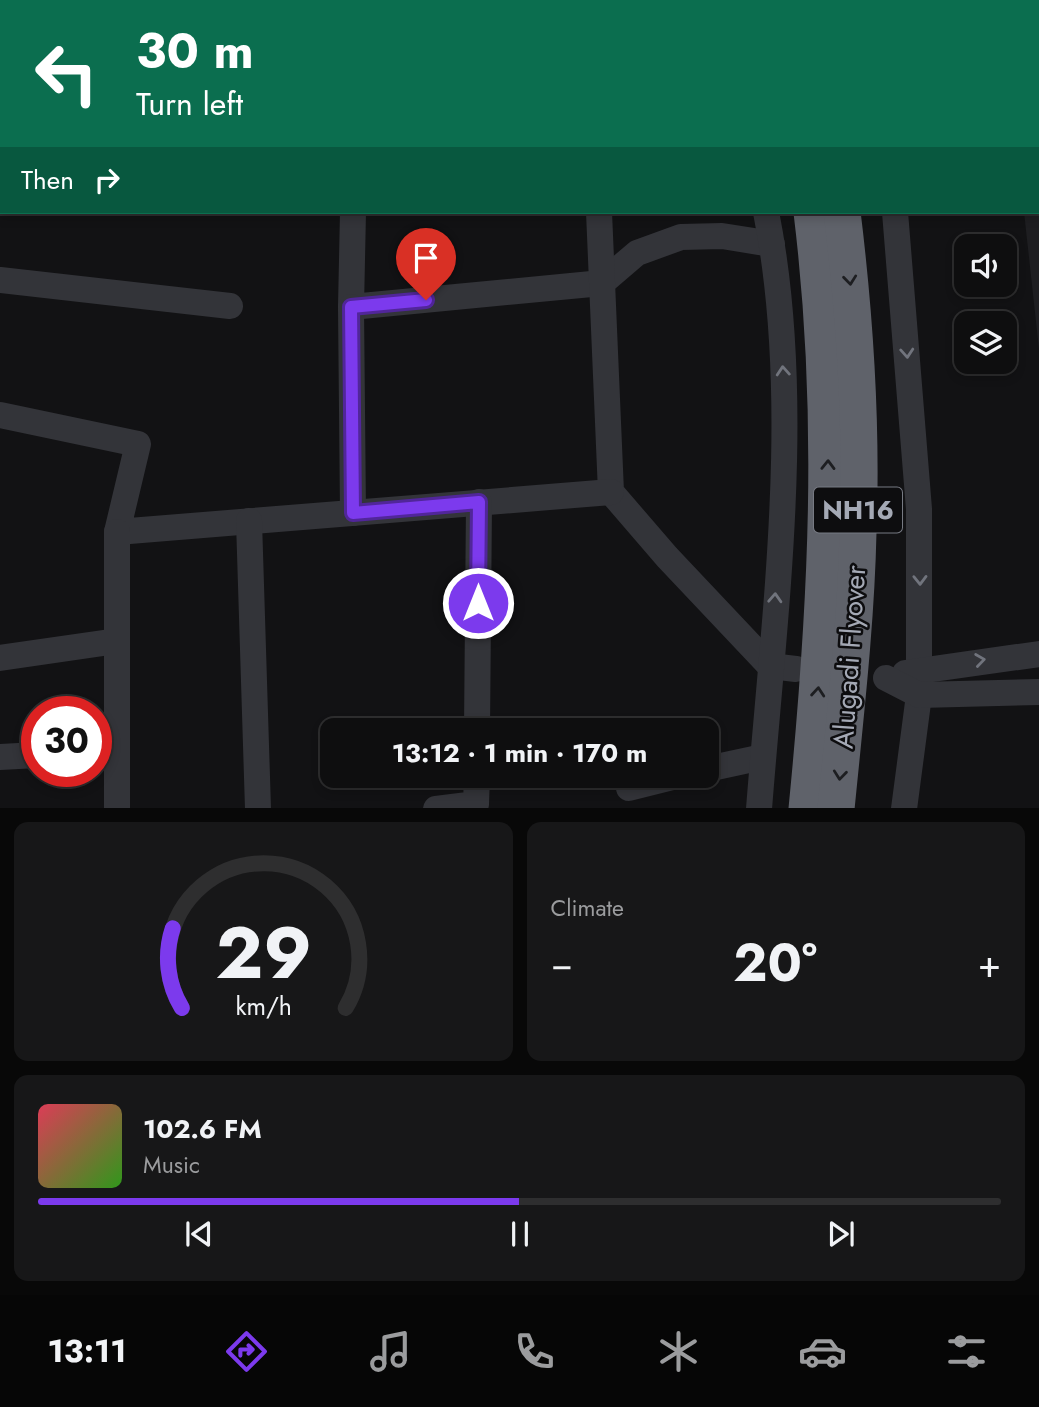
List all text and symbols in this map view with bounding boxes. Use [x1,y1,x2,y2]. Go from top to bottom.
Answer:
text: 30 m [136,16,254,86]
icon: left [21,28,112,119]
text: Turn left [136,81,243,127]
text: Then [21,161,74,199]
icon: right [88,161,126,199]
pin [396,228,456,300]
map controls [954,234,1017,374]
button: sound [954,234,1017,297]
icon: arrive [407,239,445,277]
one-way arrow [842,274,857,285]
button: layers [954,311,1017,374]
one-way arrow [899,348,914,359]
one-way arrow [776,365,791,376]
one-way arrow [820,459,836,469]
road number: NH16 [814,488,902,532]
street label: Alugadi Flyover [823,564,876,750]
position arrow [441,566,515,640]
one-way arrow [912,575,927,586]
one-way arrow [768,592,783,603]
one-way arrow [974,653,985,668]
one-way arrow [810,686,825,697]
speed limit sign: 30 [21,696,112,787]
text: 13:12 · 1 min · 170 m [392,734,647,772]
one-way arrow [832,770,847,781]
text: Climate [551,891,624,925]
text: 29 [215,900,311,1005]
text: 20° [733,925,817,1001]
text: − [551,936,573,991]
text: + [978,936,1001,991]
text: km/h [235,987,292,1023]
text: 102.6 FM [143,1110,262,1148]
text: Music [143,1148,200,1182]
icon: previous [180,1215,218,1253]
icon: pause [501,1215,539,1253]
icon: next [822,1215,860,1253]
icon: directions [222,1327,271,1376]
icon: music [366,1327,415,1376]
icon: phone [510,1327,559,1376]
icon: climate [654,1327,703,1376]
icon: car [798,1327,847,1376]
icon: filters [942,1327,991,1376]
text: 13:11 [48,1328,127,1374]

